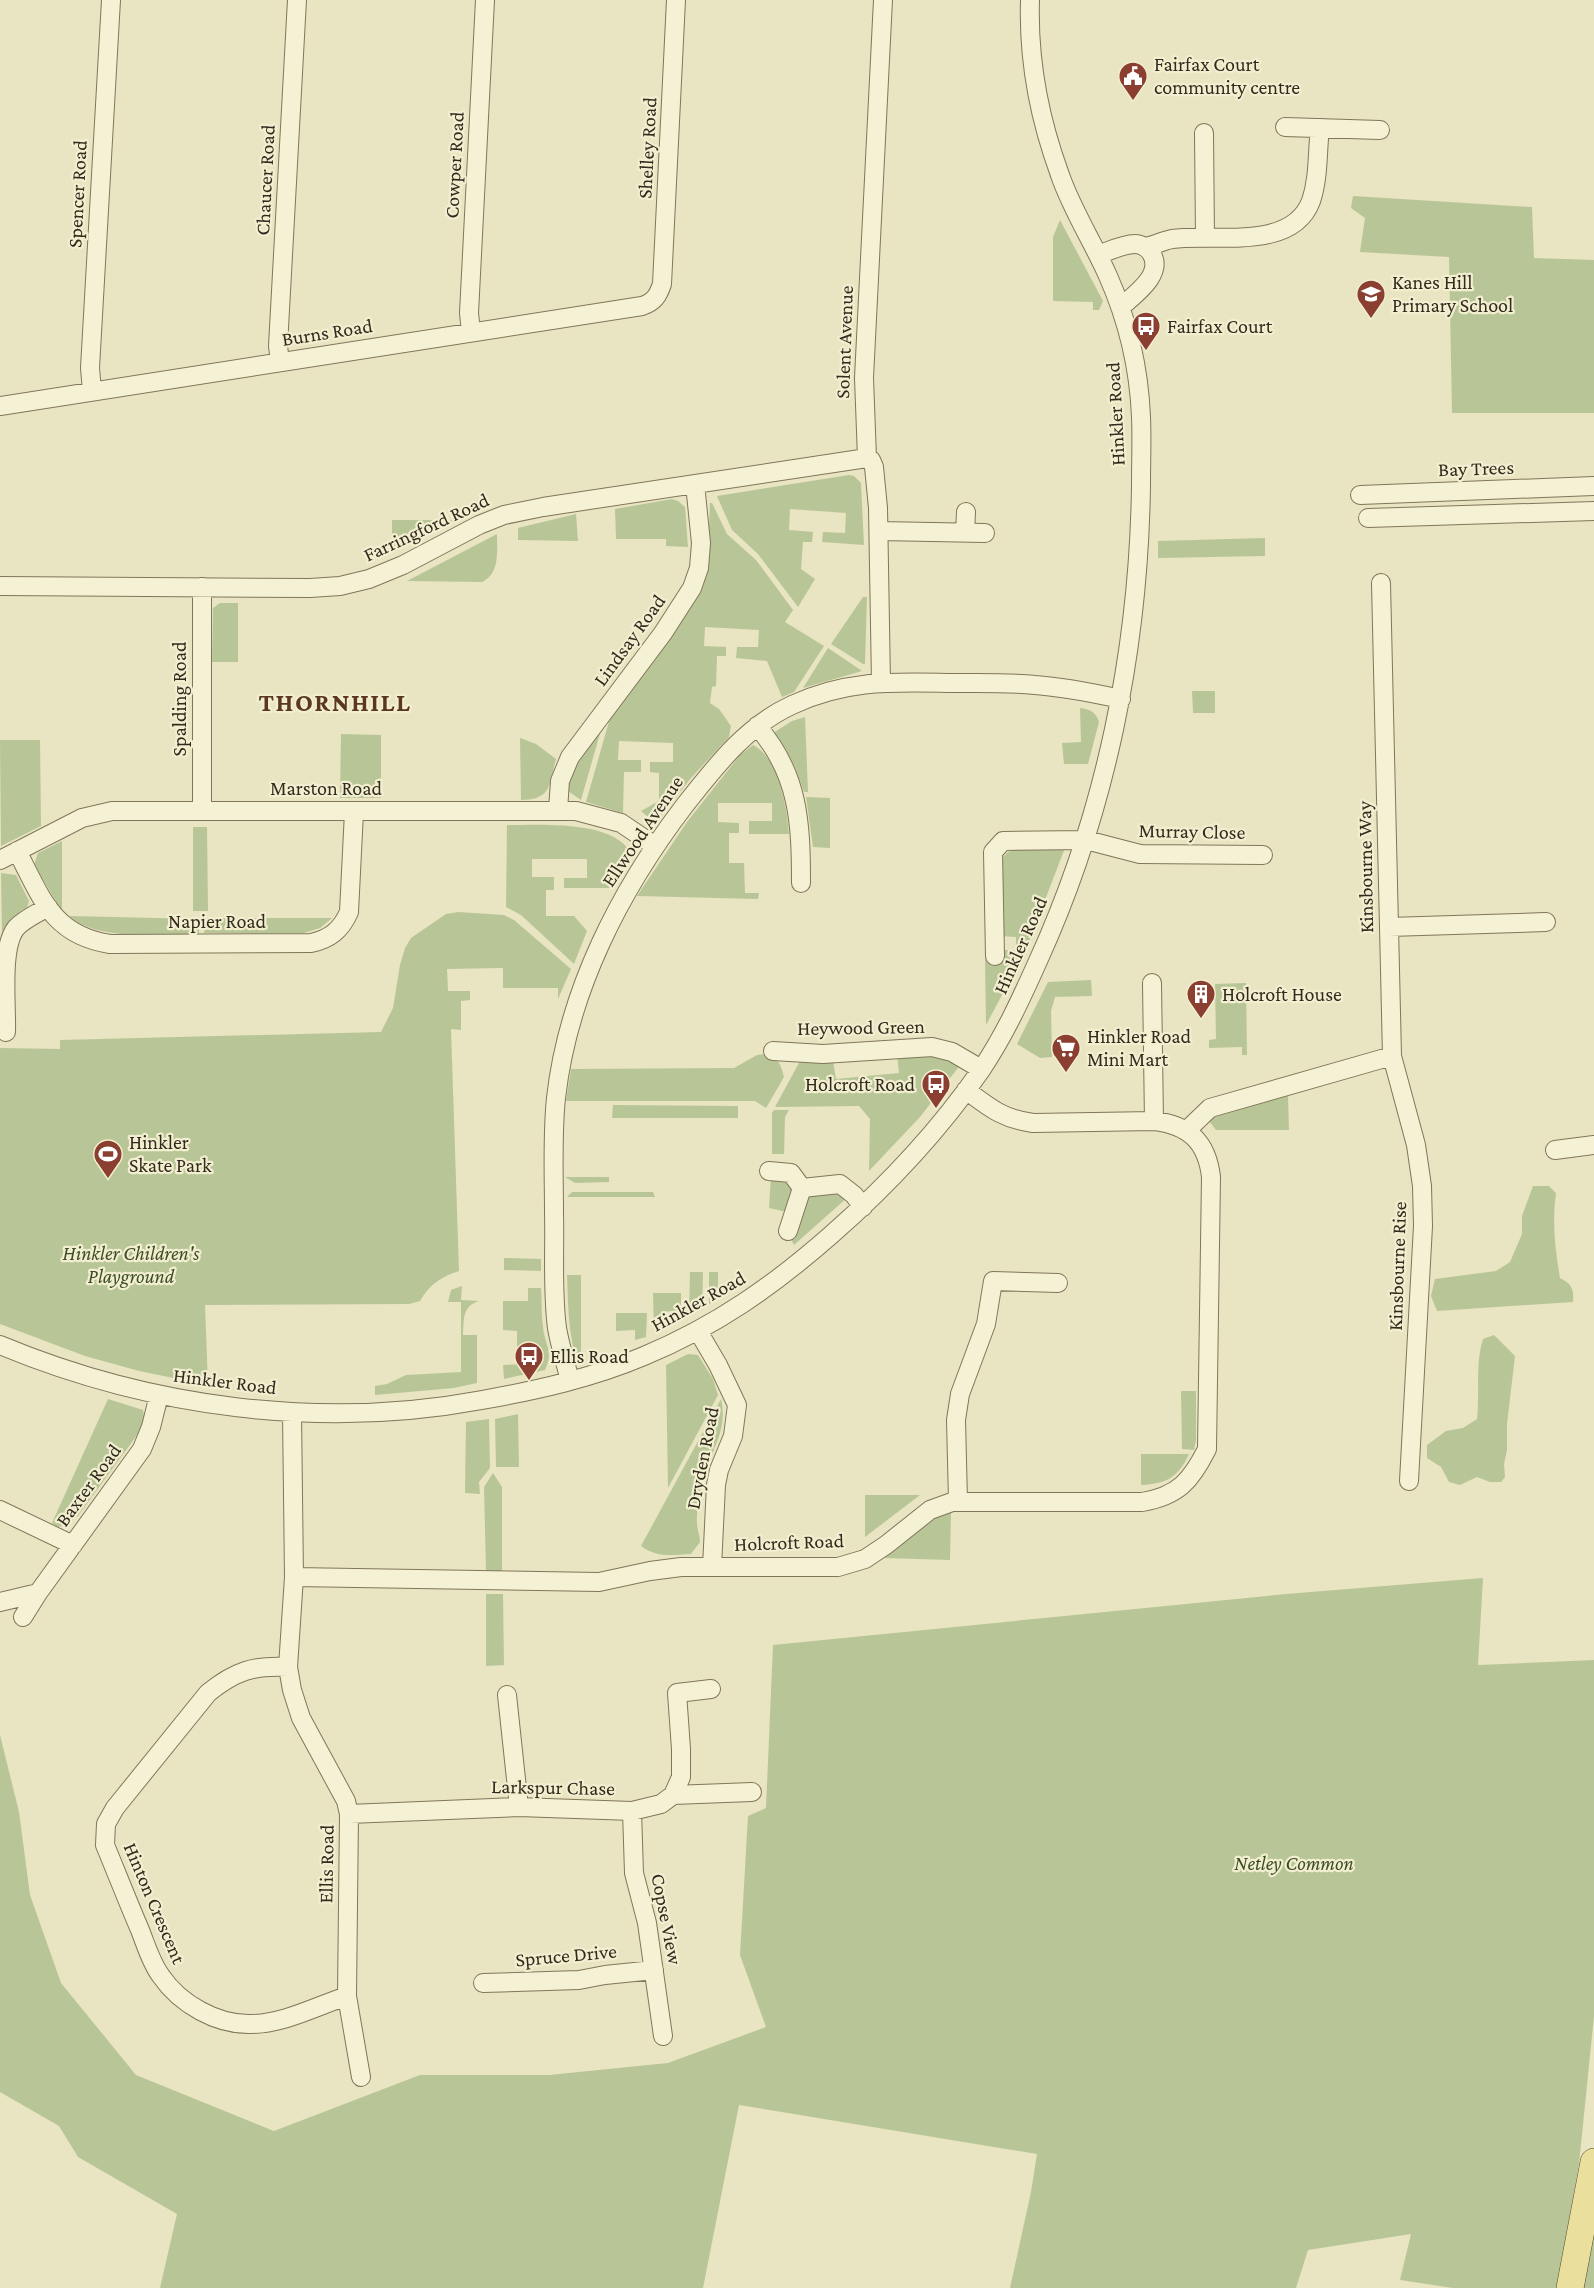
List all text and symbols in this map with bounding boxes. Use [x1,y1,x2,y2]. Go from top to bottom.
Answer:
place label: Fairfax Court community centre [1154,53,1300,99]
public building icon: Fairfax Court community centre [1117,60,1149,102]
street label: Shelley Road [633,96,662,199]
street label: Cowper Road [440,111,469,219]
street label: Chaucer Road [251,124,279,236]
street label: Spencer Road [63,139,92,248]
place label: Kanes Hill Primary School [1392,271,1513,317]
school or university icon: Kanes Hill Primary School [1355,278,1387,320]
street label: Solent Avenue [831,285,857,399]
bus stop icon: Fairfax Court [1130,310,1162,352]
street label: Burns Road [280,314,374,350]
place label: Fairfax Court [1167,315,1273,337]
street label: Hinkler Road [1101,361,1129,467]
street label: Bay Trees [1438,456,1515,481]
street label: Farringford Road [360,488,493,567]
street label: Lindsay Road [589,590,670,690]
street label: Spalding Road [168,641,191,756]
district label: THORNHILL [259,688,411,717]
street label: Ellwood Avenue [597,771,687,891]
street label: Marston Road [270,777,383,799]
street label: Kinsbourne Way [1353,800,1378,933]
street label: Murray Close [1138,819,1246,844]
street label: Hinkler Road [989,893,1051,997]
street label: Napier Road [168,910,267,933]
building icon: Holcroft House [1185,978,1217,1020]
place label: Holcroft House [1222,983,1342,1005]
street label: Heywood Green [797,1015,925,1040]
place label: Hinkler Road Mini Mart [1087,1025,1192,1070]
supermarket icon: Hinkler Road Mini Mart [1050,1032,1082,1074]
bus stop icon: Holcroft Road [920,1068,952,1110]
place label: Holcroft Road [805,1073,915,1095]
place label: Hinkler Skate Park [129,1131,212,1176]
sports icon: Hinkler Skate Park [92,1138,124,1180]
street label: Kinsbourne Rise [1384,1201,1410,1331]
park label: Hinkler Children's Playground [63,1242,200,1288]
street label: Hinkler Road [647,1266,749,1336]
bus stop icon: Ellis Road [513,1340,545,1382]
place label: Ellis Road [550,1345,629,1367]
street label: Hinkler Road [172,1364,278,1398]
street label: Dryden Road [681,1404,724,1511]
street label: Baxter Road [51,1439,125,1530]
street label: Holcroft Road [734,1529,845,1555]
street label: Larkspur Chase [491,1775,615,1800]
street label: Ellis Road [314,1824,338,1904]
street label: Hinton Crescent [120,1839,191,1967]
park label: Netley Common [1234,1852,1354,1875]
street label: Copse View [646,1872,687,1967]
street label: Spruce Drive [514,1940,618,1971]

